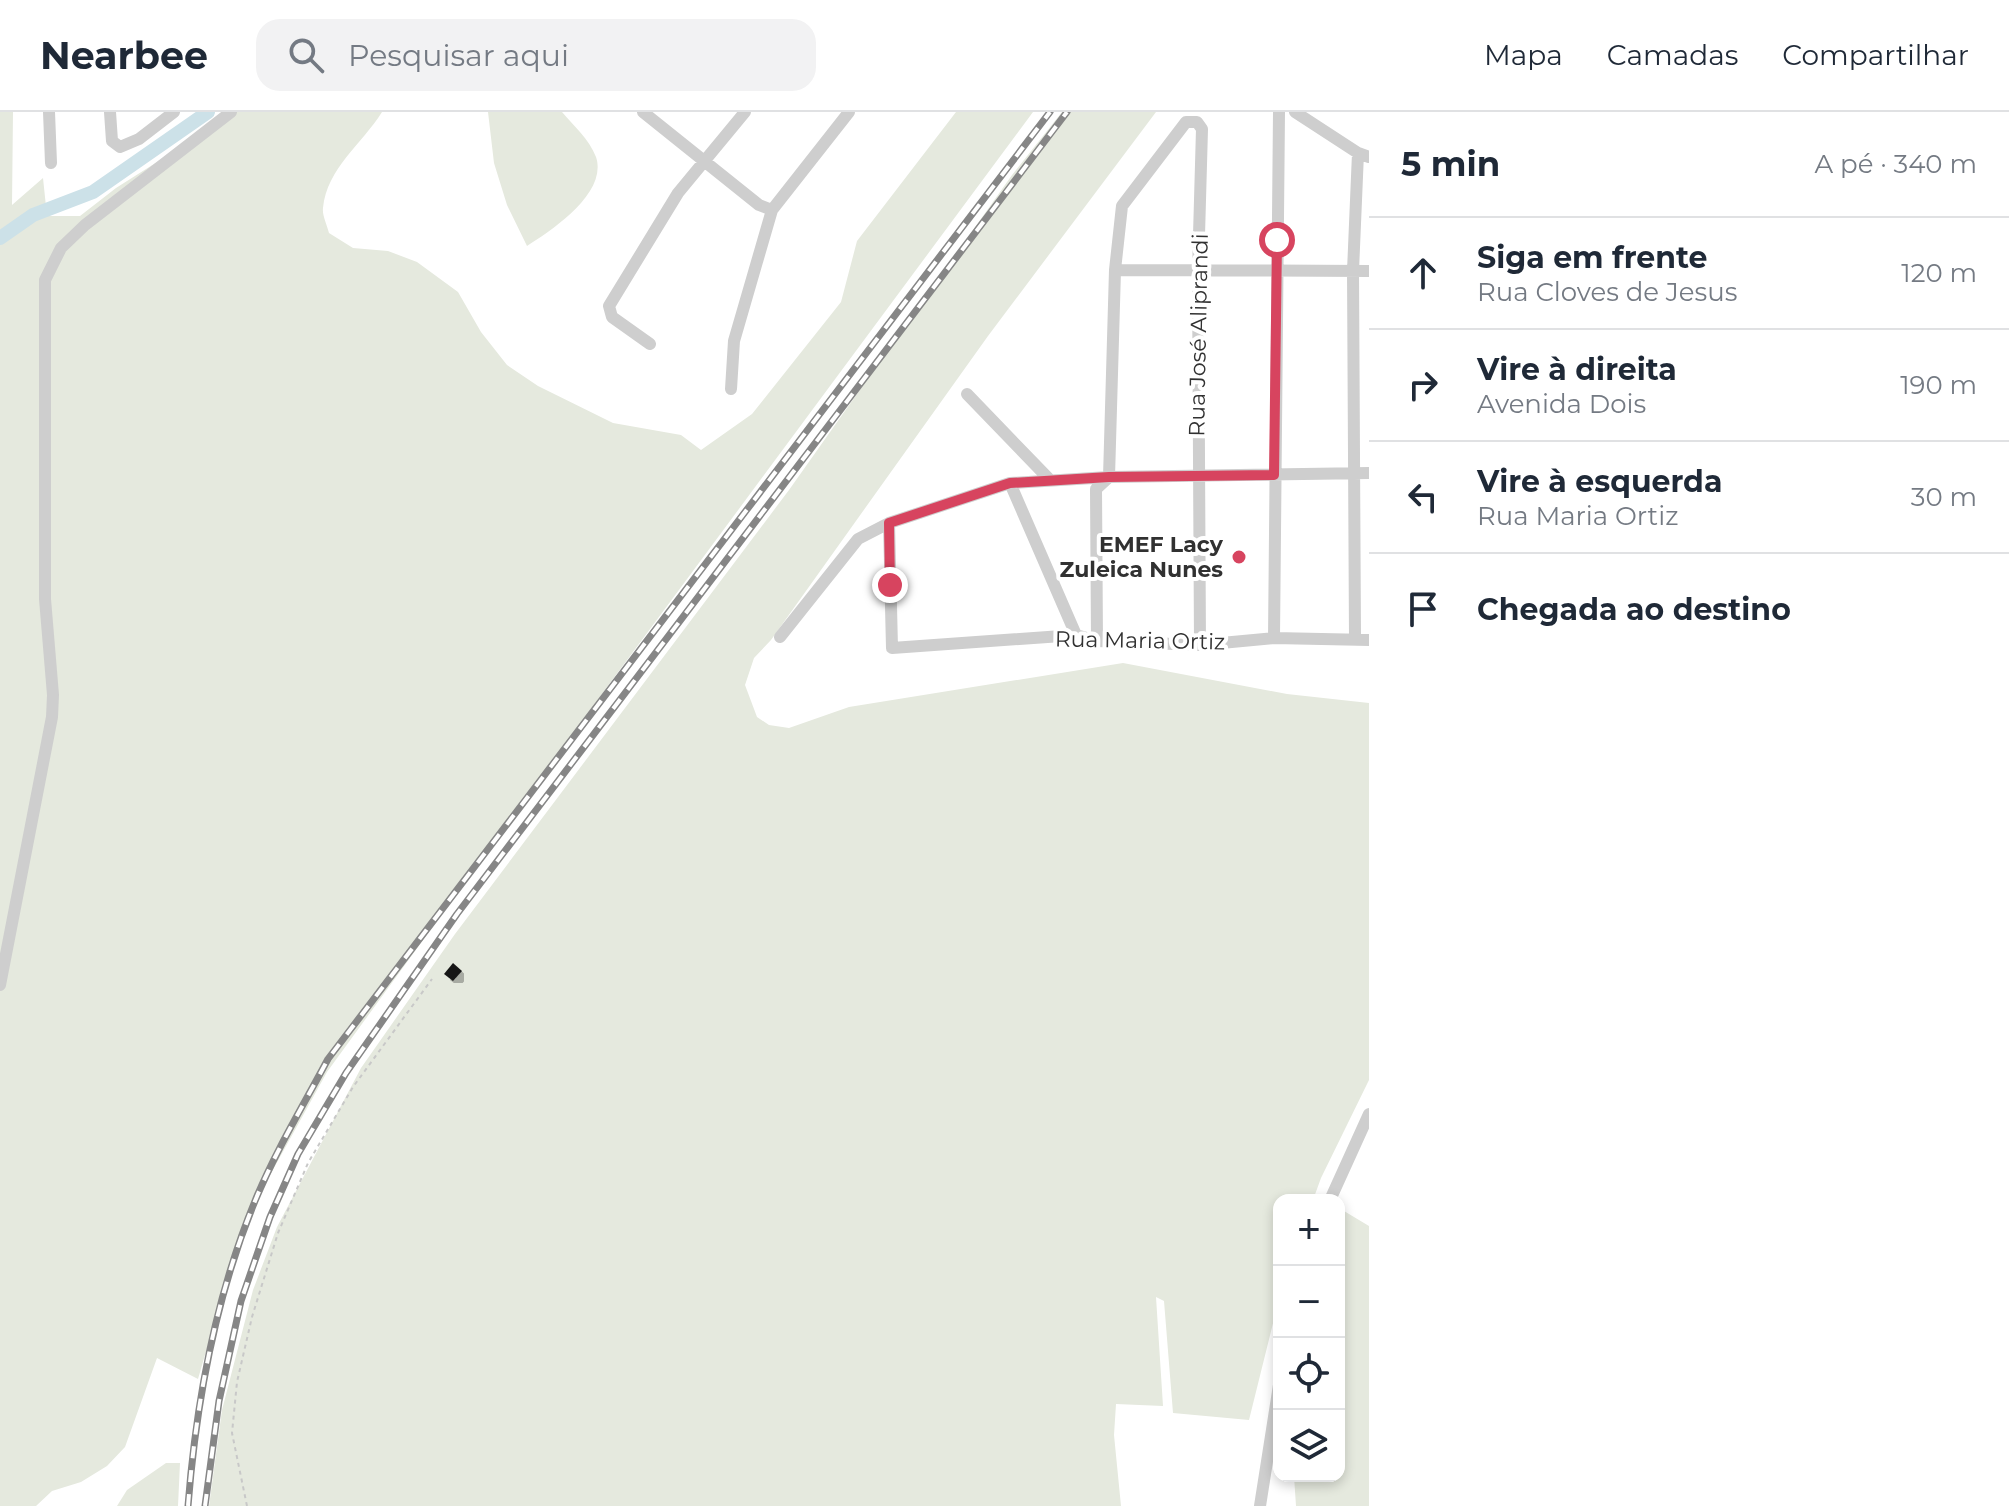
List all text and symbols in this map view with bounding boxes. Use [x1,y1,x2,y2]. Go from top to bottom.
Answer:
search box [256,19,816,91]
text: Nearbee [40,32,208,79]
icon: search [284,33,328,77]
text: Pesquisar aqui [348,37,569,74]
text: Mapa [1484,38,1563,72]
text: Camadas [1607,38,1738,72]
text: Compartilhar [1782,38,1969,72]
text: 5 min [1401,143,1500,185]
text: A pé · 340 m [1815,148,1977,180]
route start [1259,222,1295,258]
street label: Rua José Aliprandi [1183,233,1214,437]
text: Siga em frente [1477,239,1707,276]
icon: ahead [1401,251,1445,295]
text: 120 m [1901,257,1977,289]
text: Rua Cloves de Jesus [1477,276,1737,308]
text: Vire à direita [1477,351,1677,388]
icon: right [1401,363,1445,407]
text: 190 m [1900,369,1977,401]
text: Avenida Dois [1477,388,1646,420]
text: Vire à esquerda [1477,463,1722,500]
icon: left [1401,475,1445,519]
text: 30 m [1911,481,1977,513]
text: Rua Maria Ortiz [1477,500,1678,532]
place label: EMEF Lacy Zuleica Nunes [1060,531,1224,583]
marker: EMEF Lacy Zuleica Nunes [1230,548,1248,566]
route end [872,567,908,603]
icon: arrive [1401,587,1445,631]
text: Chegada ao destino [1477,591,1791,628]
street label: Rua Maria Ortiz [1055,626,1225,655]
map controls [1273,1194,1345,1482]
button: + [1273,1194,1345,1266]
button: − [1273,1266,1345,1338]
button: locate [1273,1338,1345,1410]
button: layers [1273,1410,1345,1482]

